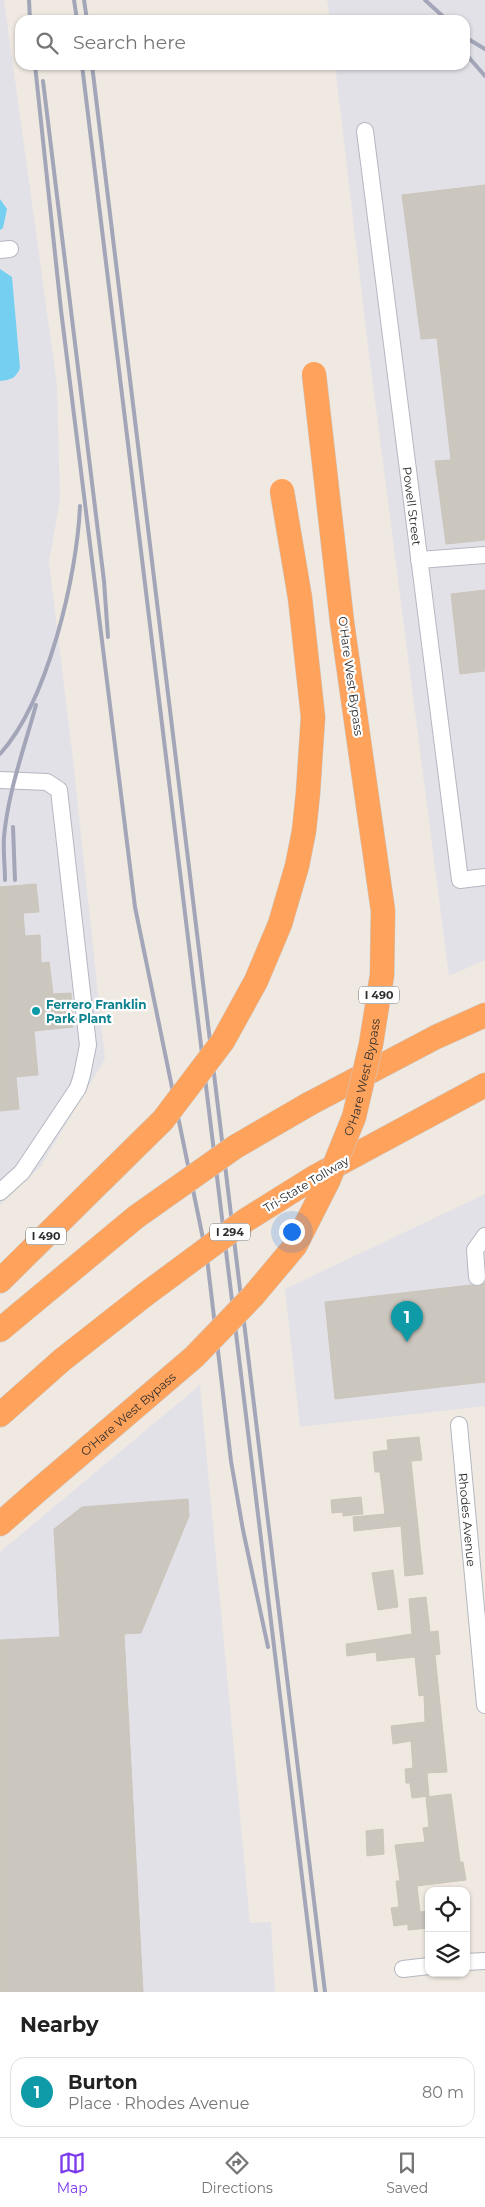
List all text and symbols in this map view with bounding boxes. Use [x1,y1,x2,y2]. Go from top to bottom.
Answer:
search box [15,15,470,70]
icon: search [33,29,61,57]
text: Search here [73,31,186,54]
street label: Powell Street [400,466,425,546]
street label: O'Hare West Bypass [335,615,367,737]
road number: I 490 [359,986,399,1004]
place label: Ferrero Franklin Park Plant [46,997,147,1026]
marker: Ferrero Franklin Park Plant [30,1005,42,1017]
street label: O'Hare West Bypass [340,1017,383,1138]
street label: Tri-State Tollway [261,1152,352,1215]
your location [279,1219,305,1245]
road number: I 294 [210,1224,250,1240]
road number: I 490 [26,1228,66,1244]
pin: 1 [391,1301,423,1342]
street label: O'Hare West Bypass [77,1369,179,1459]
street label: Rhodes Avenue [456,1472,480,1567]
map controls [425,1887,470,1977]
button: locate [425,1887,470,1932]
button: layers [425,1932,470,1977]
text: Nearby [20,2012,99,2037]
text: Burton [68,2071,138,2094]
text: 1 [34,2083,40,2102]
text: 80 m [422,2083,464,2102]
text: Place · Rhodes Avenue [68,2094,250,2113]
tab: Map [57,2149,88,2197]
tab: Directions [201,2149,273,2197]
tab: Saved [386,2149,428,2197]

